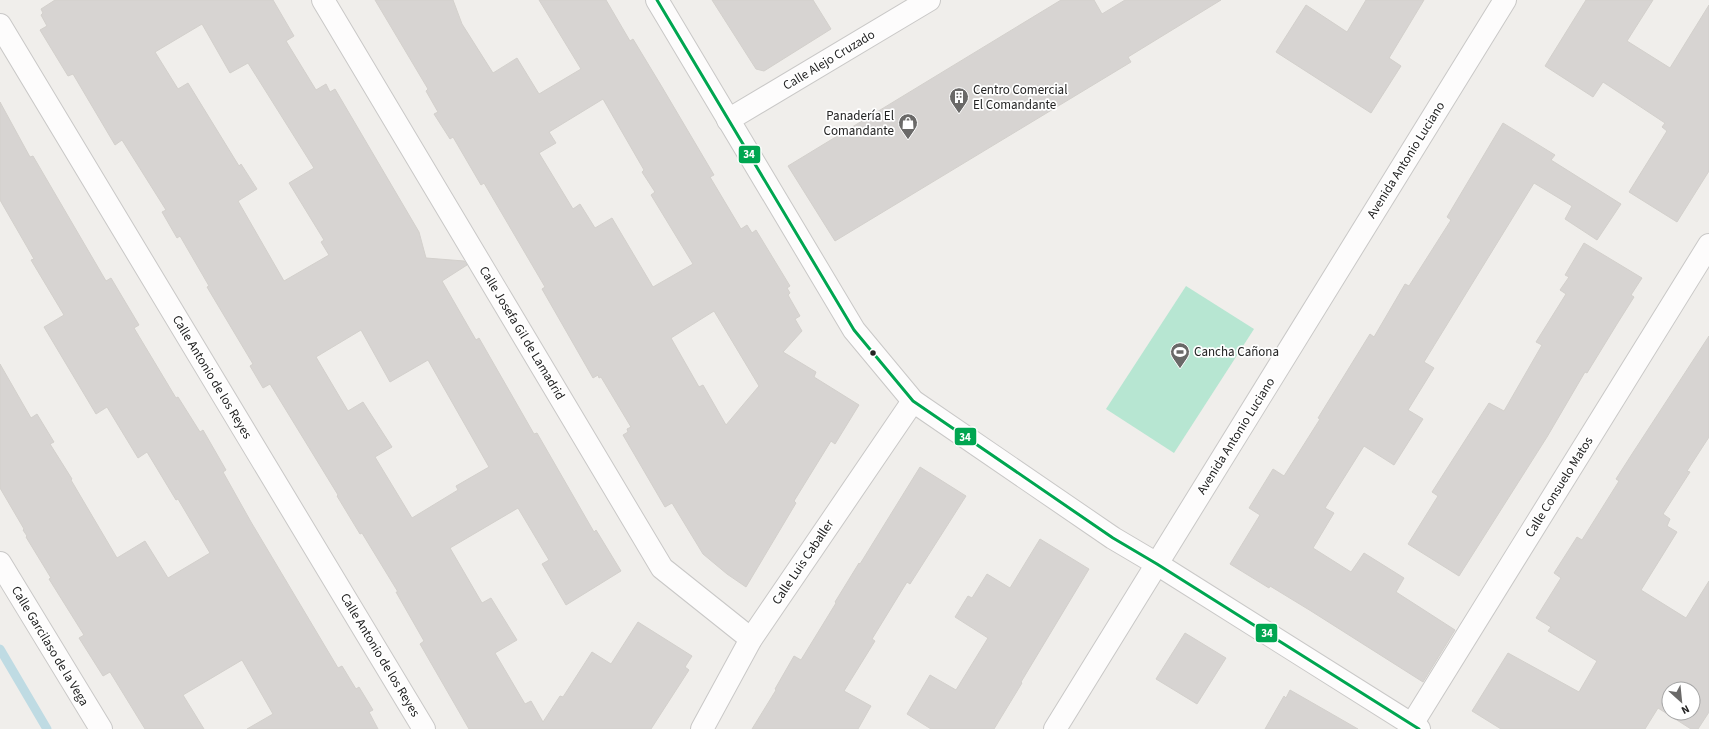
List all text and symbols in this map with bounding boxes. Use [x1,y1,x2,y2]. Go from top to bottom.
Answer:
street label: Calle Alejo Cruzado [780,25,878,95]
place label: Centro Comercial El Comandante [973,81,1067,114]
building icon: Centro Comercial El Comandante [948,86,970,114]
street label: Avenida Antonio Luciano [1363,98,1449,222]
place label: Panadería El Comandante [824,107,894,140]
shop icon: Panadería El Comandante [897,112,919,140]
line badge: 34 [738,145,761,164]
text: 34 [743,147,755,162]
street label: Calle Josefa Gil de Lamadrid [475,263,569,403]
street label: Calle Antonio de los Reyes [168,312,256,443]
sports icon: Cancha Cañona [1169,341,1191,369]
place label: Cancha Cañona [1194,343,1279,361]
unlabelled marker [868,348,878,358]
street label: Avenida Antonio Luciano [1193,374,1279,498]
line badge: 34 [954,427,977,446]
text: 34 [959,430,971,445]
street label: Calle Consuelo Matos [1521,433,1598,541]
street label: Calle Luis Caballer [768,515,838,608]
street label: Calle Garcilaso de la Vega [7,583,93,709]
street label: Calle Antonio de los Reyes [336,590,424,721]
line badge: 34 [1255,623,1278,643]
text: 34 [1261,626,1273,641]
north arrow [1661,681,1701,721]
text: N [1679,701,1692,718]

